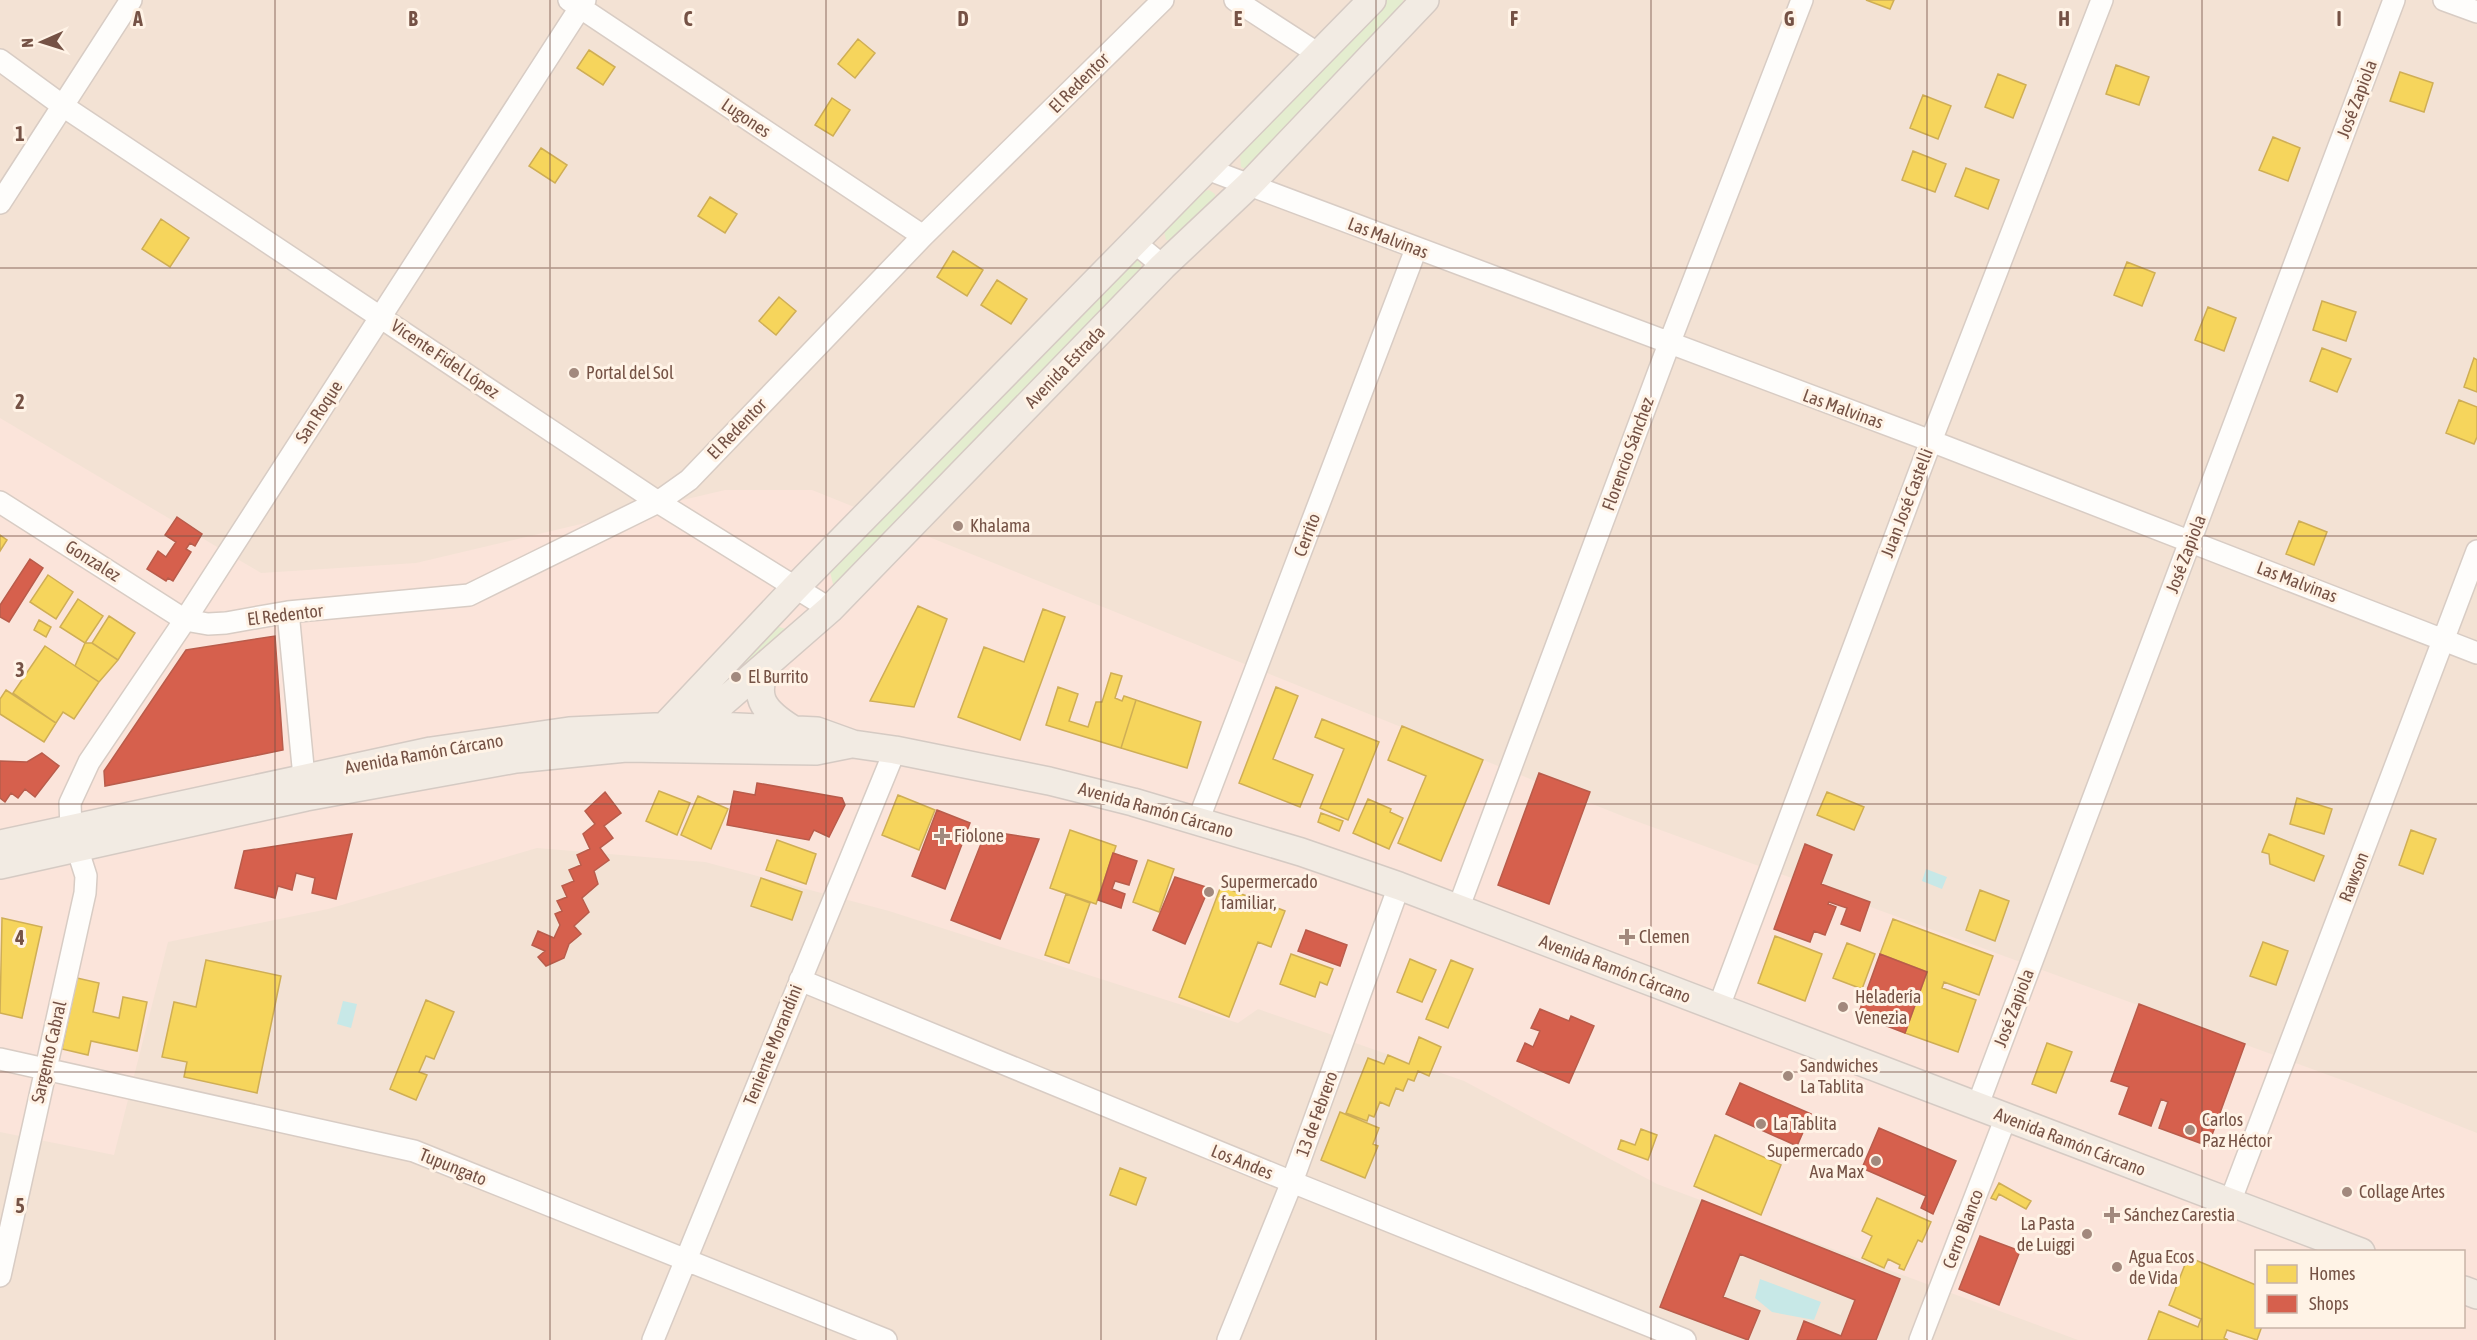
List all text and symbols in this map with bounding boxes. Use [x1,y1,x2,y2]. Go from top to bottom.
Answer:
text: A [132,7,143,30]
text: B [408,7,418,30]
text: C [684,7,693,30]
text: D [957,7,969,30]
text: E [1234,7,1243,30]
text: F [1510,7,1518,30]
text: G [1784,7,1795,30]
text: H [2058,7,2070,30]
text: I [2336,7,2342,30]
north arrow [12,12,72,72]
text: N [18,38,36,48]
street label: El Redentor [1044,48,1113,117]
street label: José Zapiola [2332,57,2381,141]
street label: Lugones [718,94,775,142]
text: 1 [15,122,25,145]
street label: Las Malvinas [1345,213,1431,262]
street label: Vicente Fidel López [387,315,504,403]
street label: Avenida Estrada [1020,321,1109,412]
place label: Portal del Sol [586,362,674,383]
marker: Portal del Sol [567,366,581,380]
street label: San Roque [291,377,346,447]
street label: Las Malvinas [1800,384,1886,433]
text: 2 [15,390,25,413]
street label: El Redentor [703,393,771,463]
street label: Florencio Sánchez [1597,394,1658,513]
street label: Juan José Castelli [1876,445,1937,560]
street label: Cerrito [1289,510,1324,559]
street label: José Zapiola [2161,512,2210,596]
place label: Khalama [970,515,1030,536]
marker: Khalama [951,519,965,533]
street label: Gonzalez [62,536,125,586]
street label: Las Malvinas [2254,557,2340,606]
street label: El Redentor [246,599,325,630]
text: 3 [15,658,25,681]
place label: El Burrito [748,666,808,687]
marker: El Burrito [729,670,743,684]
street label: Avenida Ramón Cárcano [343,729,505,778]
street label: Avenida Ramón Cárcano [1076,777,1236,842]
place label: Fiolone [954,825,1004,846]
marker: Fiolone [935,829,949,843]
street label: Rawson [2334,849,2373,905]
place label: Supermercado familiar, [1221,871,1318,913]
marker: Supermercado familiar, [1202,885,1216,899]
text: 4 [14,926,25,949]
place label: Clemen [1639,926,1690,947]
street label: Avenida Ramón Cárcano [1537,930,1694,1007]
marker: Clemen [1620,930,1634,944]
street label: José Zapiola [1989,966,2038,1050]
street label: Teniente Morandini [739,981,806,1108]
place label: Heladería Venezia [1855,986,1921,1028]
street label: Sargento Cabral [27,999,70,1105]
marker: Heladería Venezia [1836,1000,1850,1014]
place label: Sandwiches La Tablita [1800,1055,1878,1097]
street label: 13 de Febrero [1291,1068,1342,1159]
marker: Sandwiches La Tablita [1781,1069,1795,1083]
street label: Avenida Ramón Cárcano [1992,1103,2149,1180]
place label: Carlos Paz Héctor [2202,1109,2272,1151]
place label: La Tablita [1773,1113,1837,1134]
marker: La Tablita [1754,1117,1768,1131]
marker: Carlos Paz Héctor [2183,1123,2197,1137]
street label: Los Andes [1208,1140,1276,1183]
place label: Supermercado Ava Max [1767,1140,1864,1182]
street label: Tupungato [416,1144,490,1190]
marker: Supermercado Ava Max [1869,1154,1883,1168]
place label: Collage Artes [2359,1181,2445,1202]
marker: Collage Artes [2340,1185,2354,1199]
street label: Cerro Blanco [1938,1186,1987,1271]
text: 5 [15,1194,25,1217]
place label: Sánchez Carestia [2124,1204,2235,1225]
marker: Sánchez Carestia [2105,1208,2119,1222]
place label: La Pasta de Luiggi [2017,1213,2075,1255]
marker: La Pasta de Luiggi [2080,1227,2094,1241]
place label: Agua Ecos de Vida [2129,1246,2194,1288]
legend [2255,1250,2465,1328]
marker: Agua Ecos de Vida [2110,1260,2124,1274]
text: Homes [2309,1263,2355,1284]
text: Shops [2309,1293,2349,1314]

